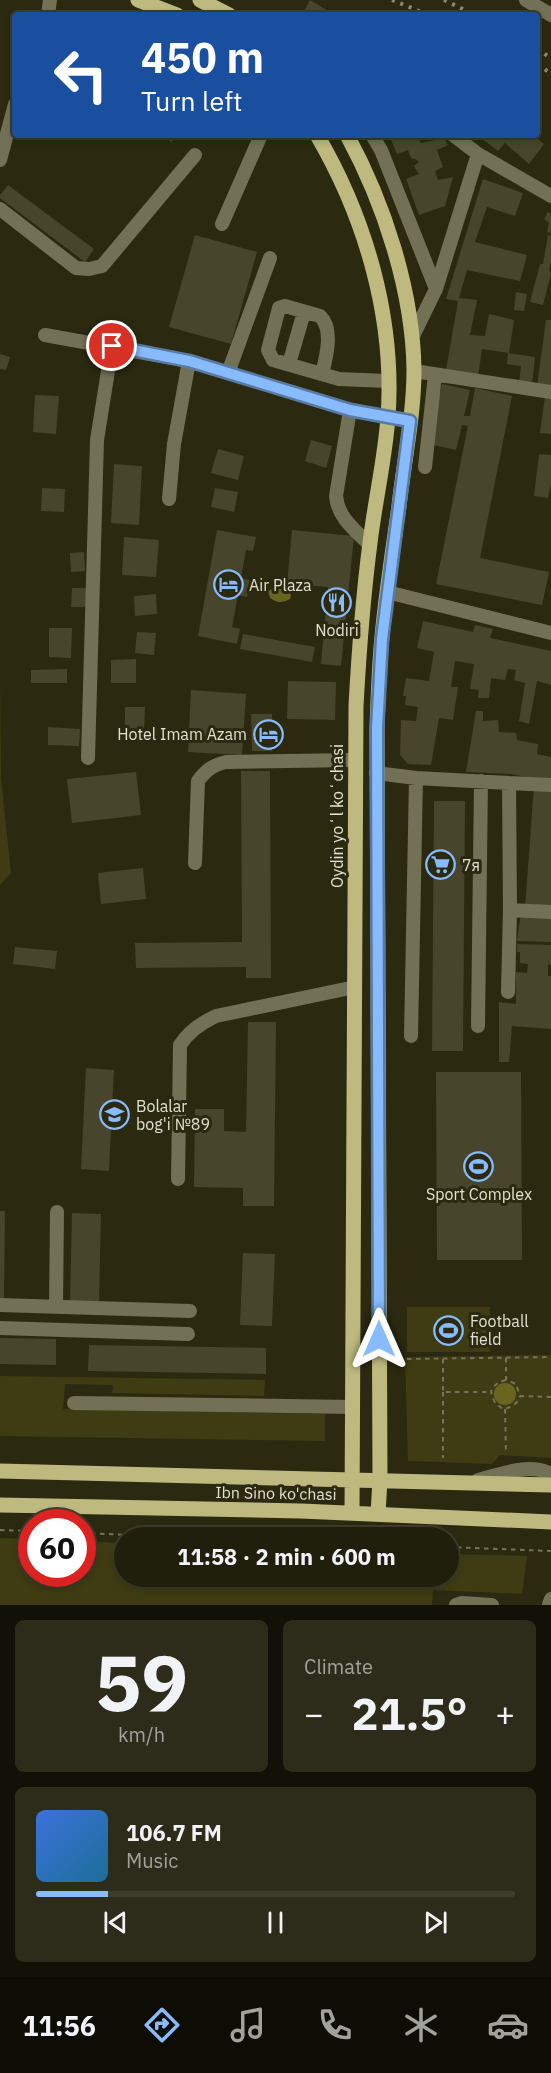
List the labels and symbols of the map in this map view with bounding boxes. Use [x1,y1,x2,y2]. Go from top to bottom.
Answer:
pin [86,320,137,371]
hotel icon: Air Plaza [212,569,244,601]
place label: Air Plaza [249,575,312,595]
restaurant icon: Nodiri [321,586,353,618]
place label: Nodiri [315,620,359,640]
hotel icon: Hotel Imam Azam [252,718,284,750]
place label: Hotel Imam Azam [117,724,247,744]
street label: Oydin yoʻl koʻchasi [327,744,347,888]
supermarket icon: 7я [425,849,457,881]
place label: 7я [462,855,480,875]
place label: Bolalar bog'i №89 [136,1096,210,1134]
school or university icon: Bolalar bog'i №89 [99,1099,131,1131]
sports icon: Sport Complex [463,1150,495,1182]
place label: Sport Complex [426,1184,532,1204]
position arrow [347,1307,411,1371]
place label: Football field [470,1311,529,1349]
sports icon: Football field [433,1314,465,1346]
street label: Ibn Sino ko'chasi [215,1482,337,1504]
speed limit sign: 60 [18,1509,96,1587]

